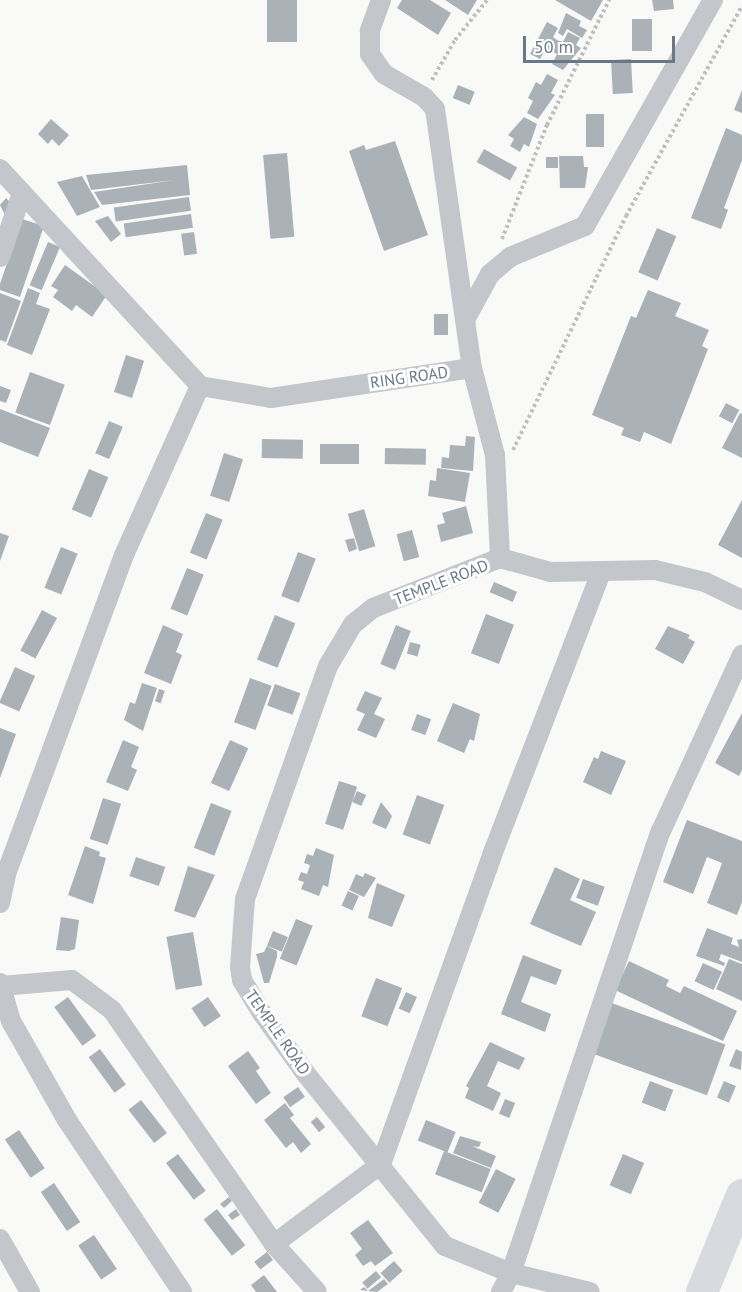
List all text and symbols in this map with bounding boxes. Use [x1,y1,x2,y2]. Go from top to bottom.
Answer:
scale bar [526,24,678,62]
text: 50 m [534,35,573,58]
street label: RING ROAD [369,362,449,392]
street label: TEMPLE ROAD [391,555,491,609]
street label: TEMPLE ROAD [242,986,314,1078]

